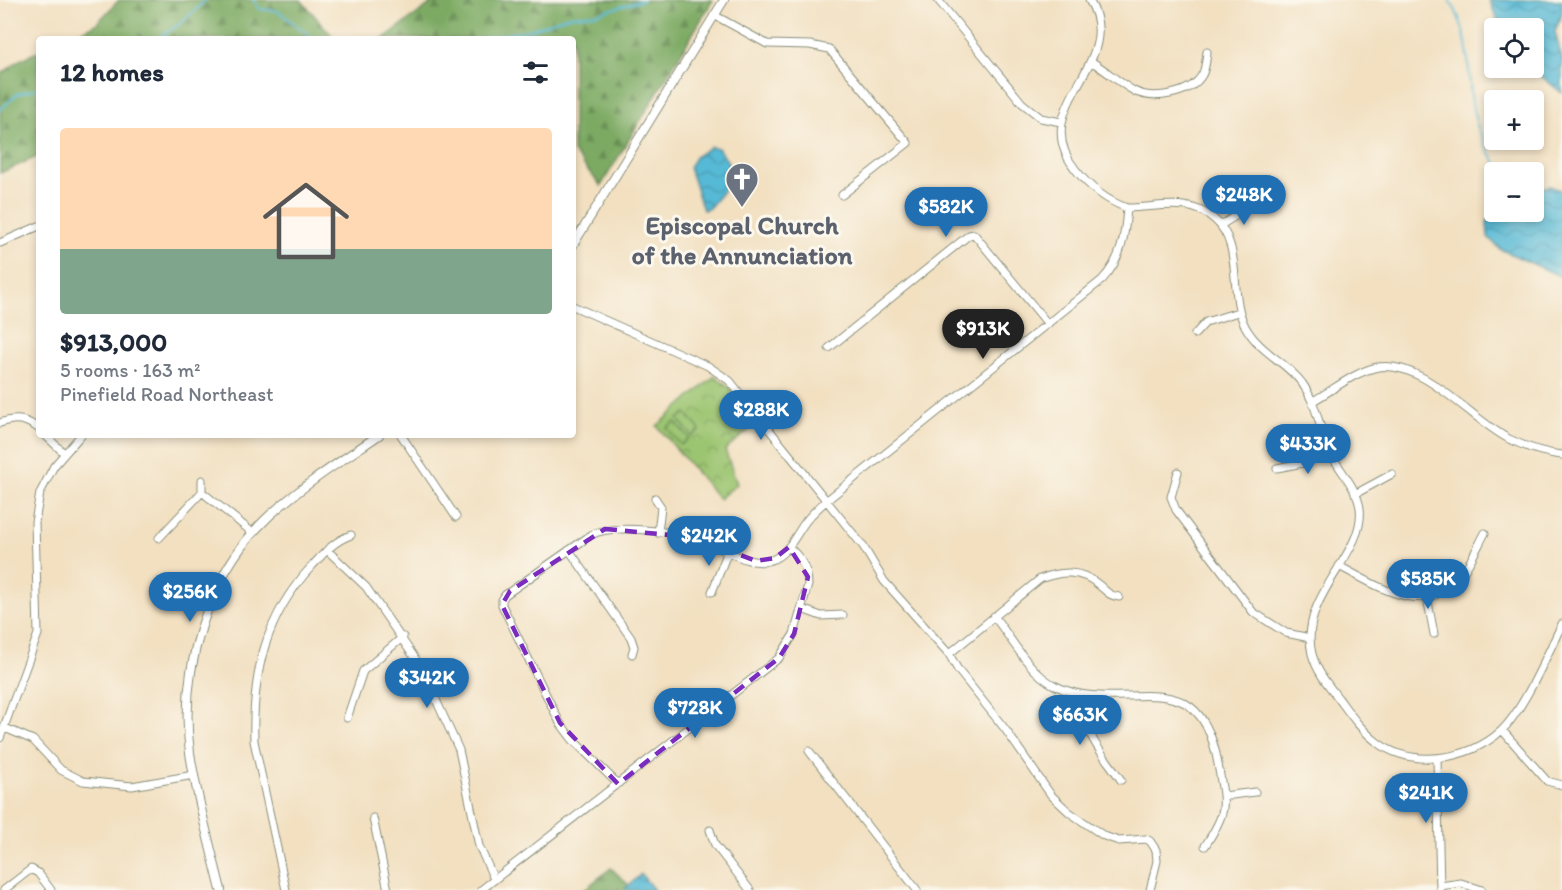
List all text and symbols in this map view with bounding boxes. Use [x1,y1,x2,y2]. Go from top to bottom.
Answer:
map controls [1484,18,1544,222]
button: locate [1484,18,1544,78]
text: 12 homes [60,56,164,88]
icon: filters [519,56,552,89]
button: + [1484,90,1544,150]
church icon: Episcopal Church of the Annunciation [724,161,760,208]
button: − [1484,162,1544,222]
icon: home [252,167,360,275]
pin: $248K [1202,175,1286,226]
text: $248K [1216,182,1272,206]
pin: $582K [904,187,988,238]
text: $582K [919,194,973,218]
place label: Episcopal Church of the Annunciation [631,209,853,271]
pin: $913K [941,309,1025,360]
text: $913K [956,316,1010,340]
text: $913,000 [60,326,167,358]
text: 5 rooms · 163 m² [60,358,201,382]
text: Pinefield Road Northeast [60,382,274,406]
pin: $288K [719,390,803,441]
text: $288K [733,397,789,421]
pin: $433K [1266,424,1350,475]
text: $433K [1280,431,1336,455]
pin: $242K [667,516,751,567]
text: $242K [681,523,737,547]
pin: $585K [1386,559,1470,610]
text: $585K [1401,566,1455,590]
pin: $256K [148,572,232,623]
text: $256K [163,579,217,603]
pin: $342K [385,658,469,709]
text: $342K [399,665,455,689]
pin: $728K [653,688,737,739]
text: $728K [668,695,722,719]
pin: $663K [1038,695,1122,746]
text: $663K [1053,702,1107,726]
pin: $241K [1384,773,1468,824]
text: $241K [1399,780,1453,804]

